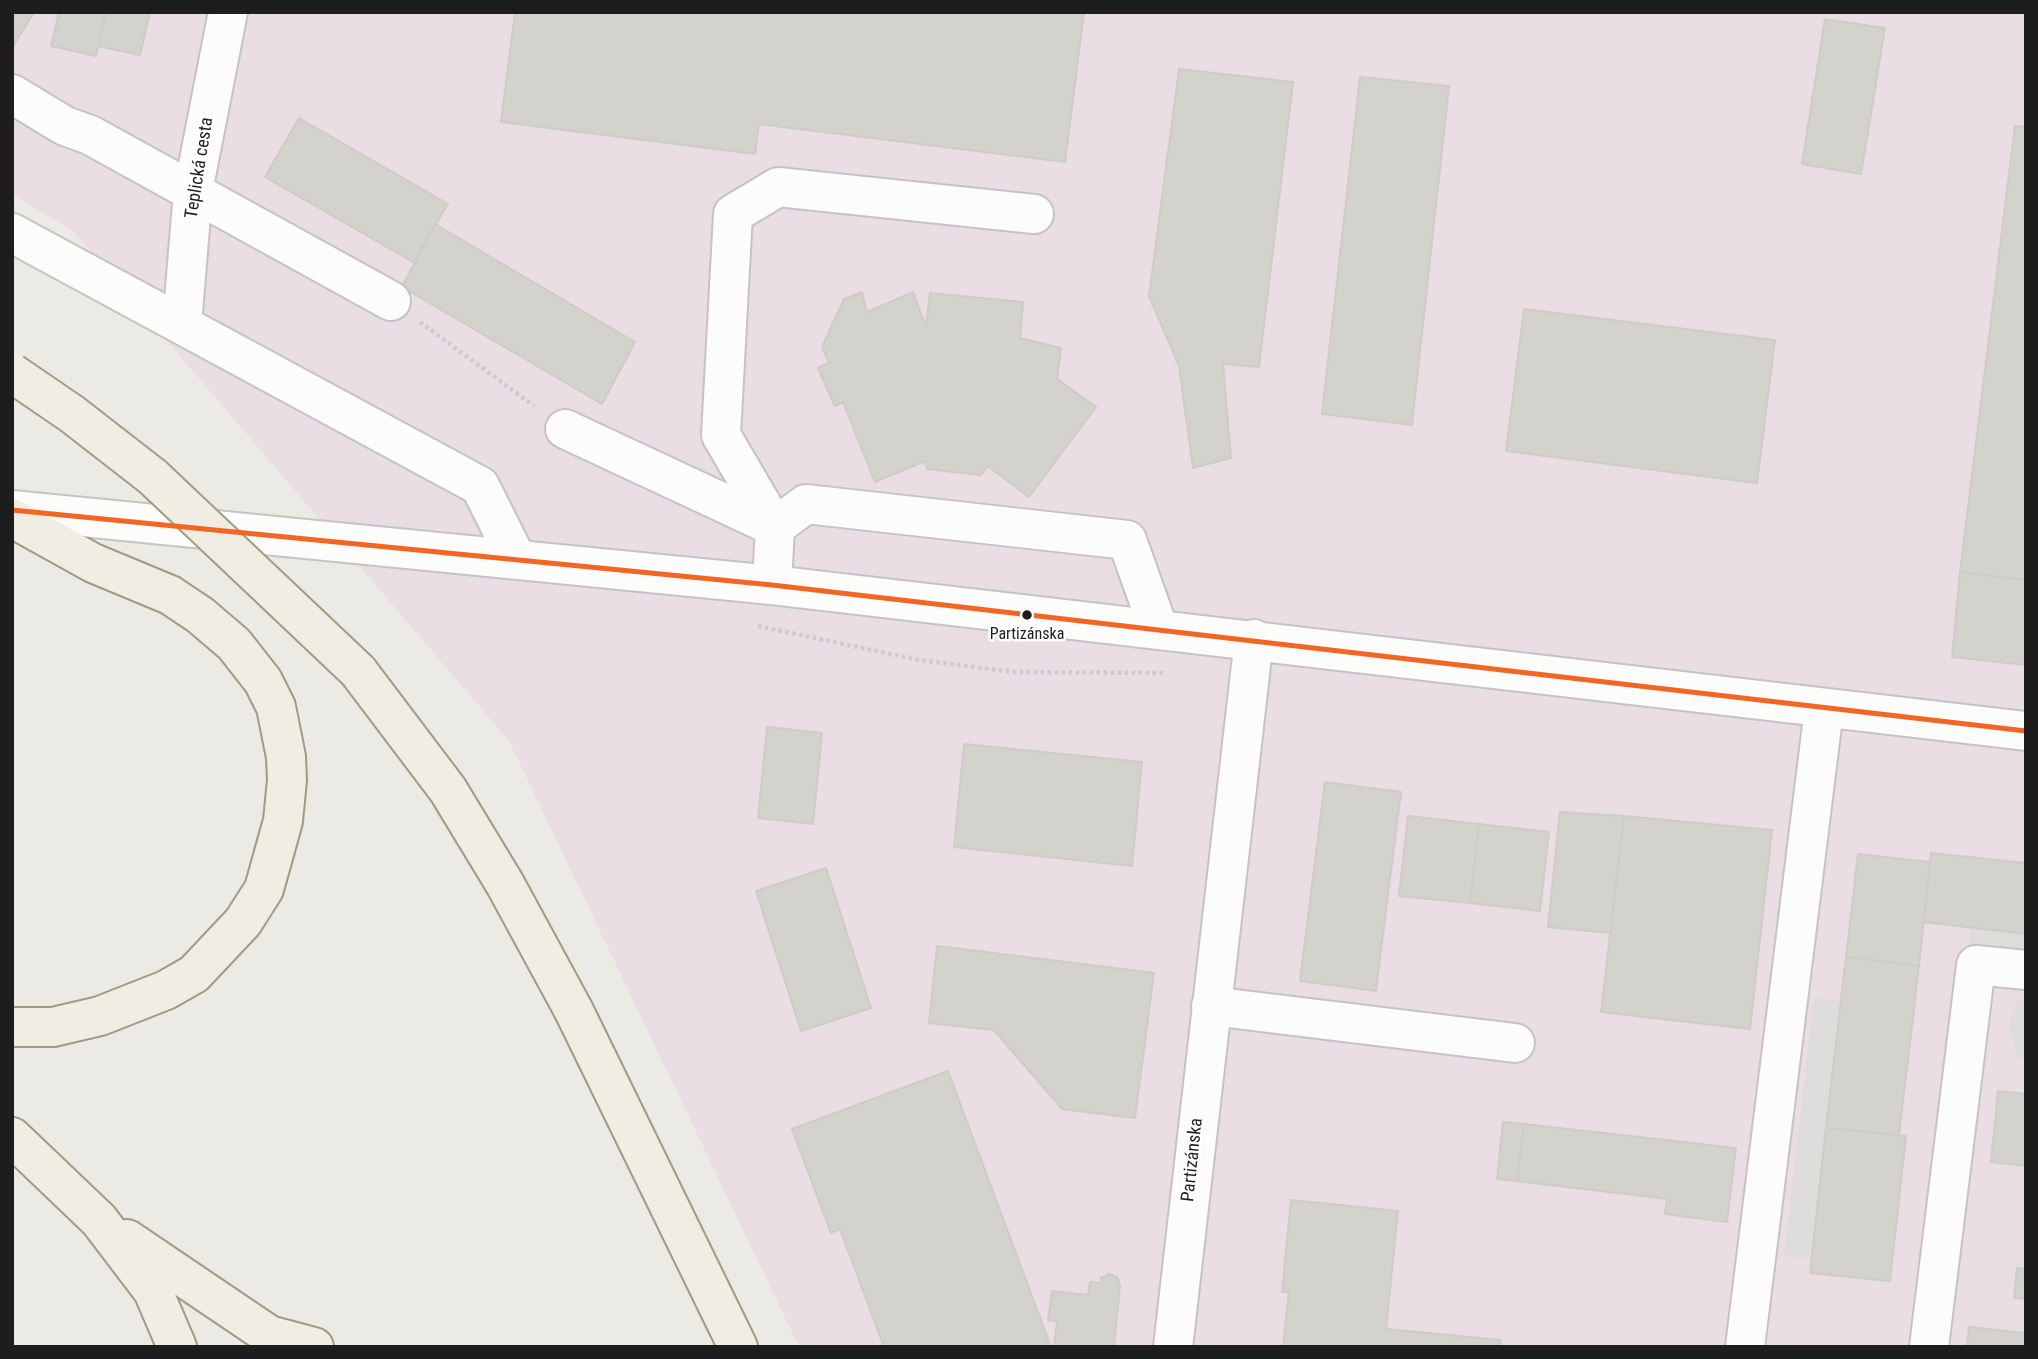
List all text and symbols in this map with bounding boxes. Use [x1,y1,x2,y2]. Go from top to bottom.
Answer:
street label: Teplická cesta [181,116,219,220]
marker: Partizánska [1020,608,1034,622]
place label: Partizánska [990,625,1064,645]
street label: Partizánska [1178,1117,1208,1203]

